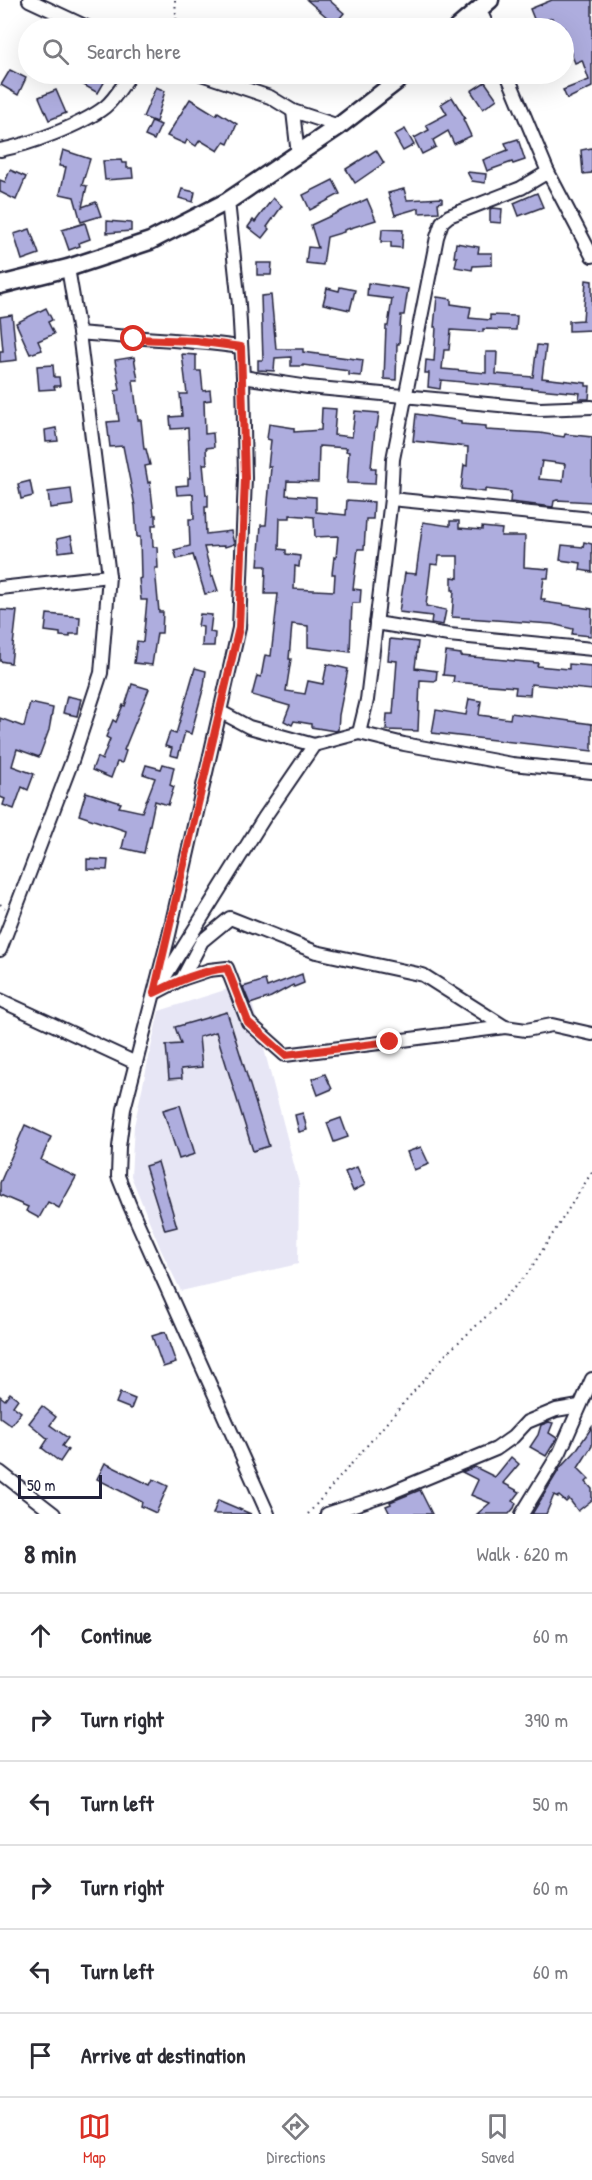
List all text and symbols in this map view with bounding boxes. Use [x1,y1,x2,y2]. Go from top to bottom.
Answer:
search box [18,18,574,84]
icon: search [39,35,72,68]
text: Search here [87,36,181,66]
route start [120,325,146,351]
route end [376,1028,402,1054]
scale bar [18,1472,102,1500]
text: 50 m [27,1474,56,1496]
text: 8 min [24,1536,77,1571]
text: Walk · 620 m [477,1540,568,1567]
icon: ahead [24,1619,57,1652]
text: Continue [81,1620,152,1650]
text: 60 m [533,1622,568,1649]
icon: right [24,1703,57,1736]
text: Turn right [81,1704,164,1734]
text: 390 m [525,1706,568,1733]
icon: left [24,1787,57,1820]
text: Turn left [81,1788,154,1818]
text: 50 m [532,1790,568,1817]
icon: right [24,1871,57,1904]
text: Turn right [81,1872,164,1902]
text: 60 m [533,1874,568,1901]
icon: left [24,1955,57,1988]
text: Turn left [81,1956,154,1986]
text: 60 m [533,1958,568,1985]
icon: arrive [24,2039,57,2072]
text: Arrive at destination [81,2040,246,2070]
tab: Map [78,2110,111,2168]
tab: Directions [267,2110,325,2168]
tab: Saved [481,2110,514,2168]

